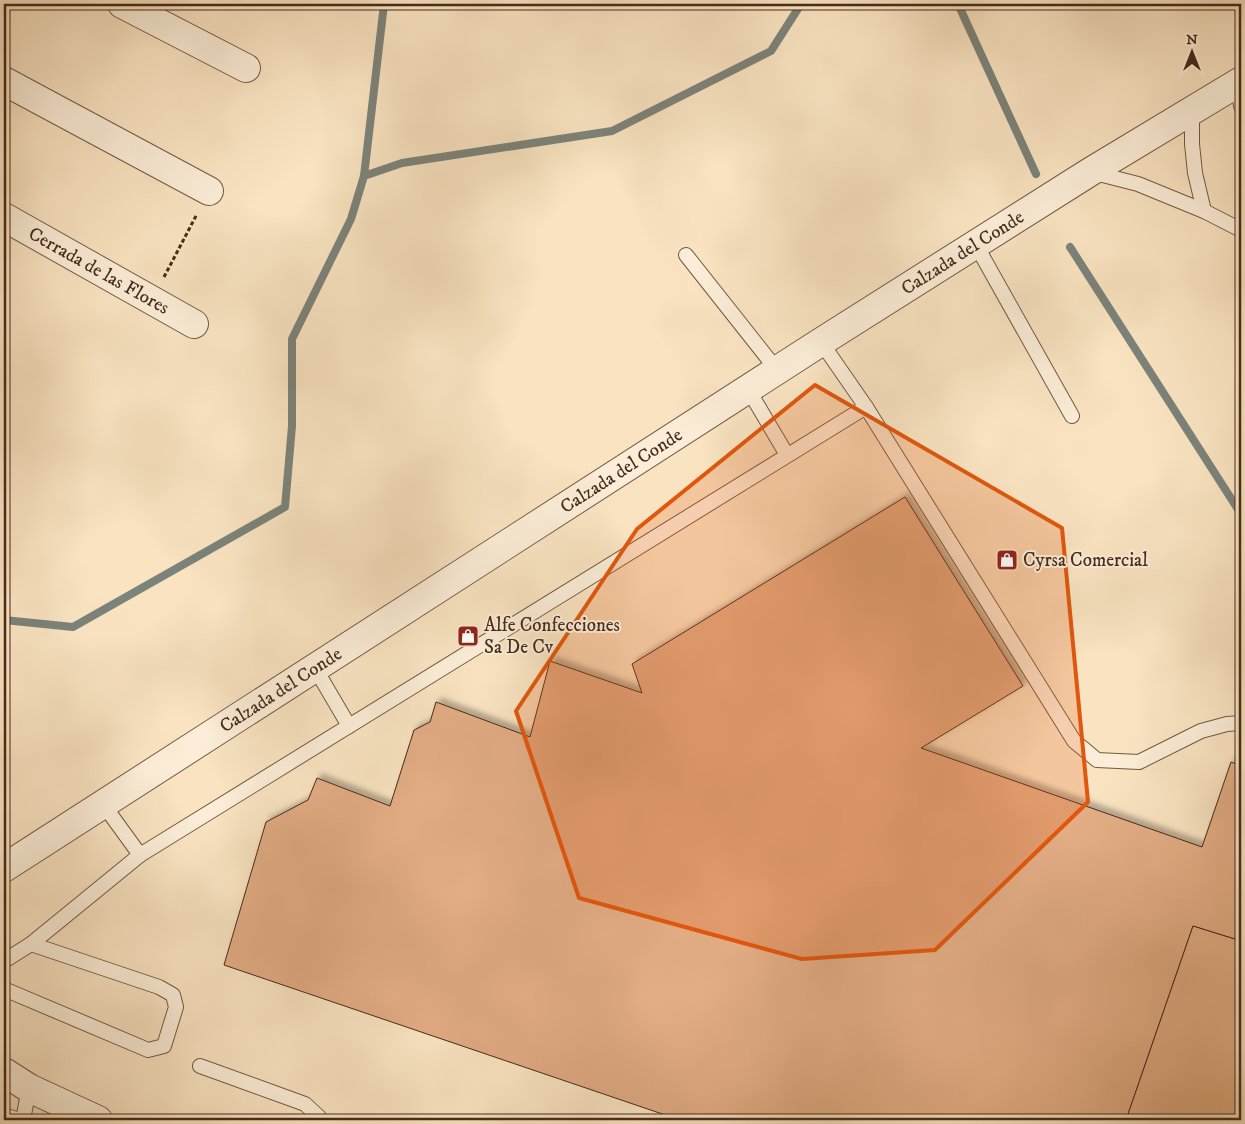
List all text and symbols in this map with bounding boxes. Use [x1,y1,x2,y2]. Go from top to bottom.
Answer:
north arrow [1168,28,1218,78]
text: N [1186,31,1198,49]
street label: Calzada del Conde [897,205,1028,300]
street label: Cerrada de las Flores [25,222,173,319]
street label: Calzada del Conde [556,423,687,518]
shop icon: Cyrsa Comercial [995,548,1019,572]
place label: Cyrsa Comercial [1023,549,1148,572]
place label: Alfe Confecciones Sa De Cv [484,614,620,659]
shop icon: Alfe Confecciones Sa De Cv [456,624,480,648]
street label: Calzada del Conde [215,642,346,738]

